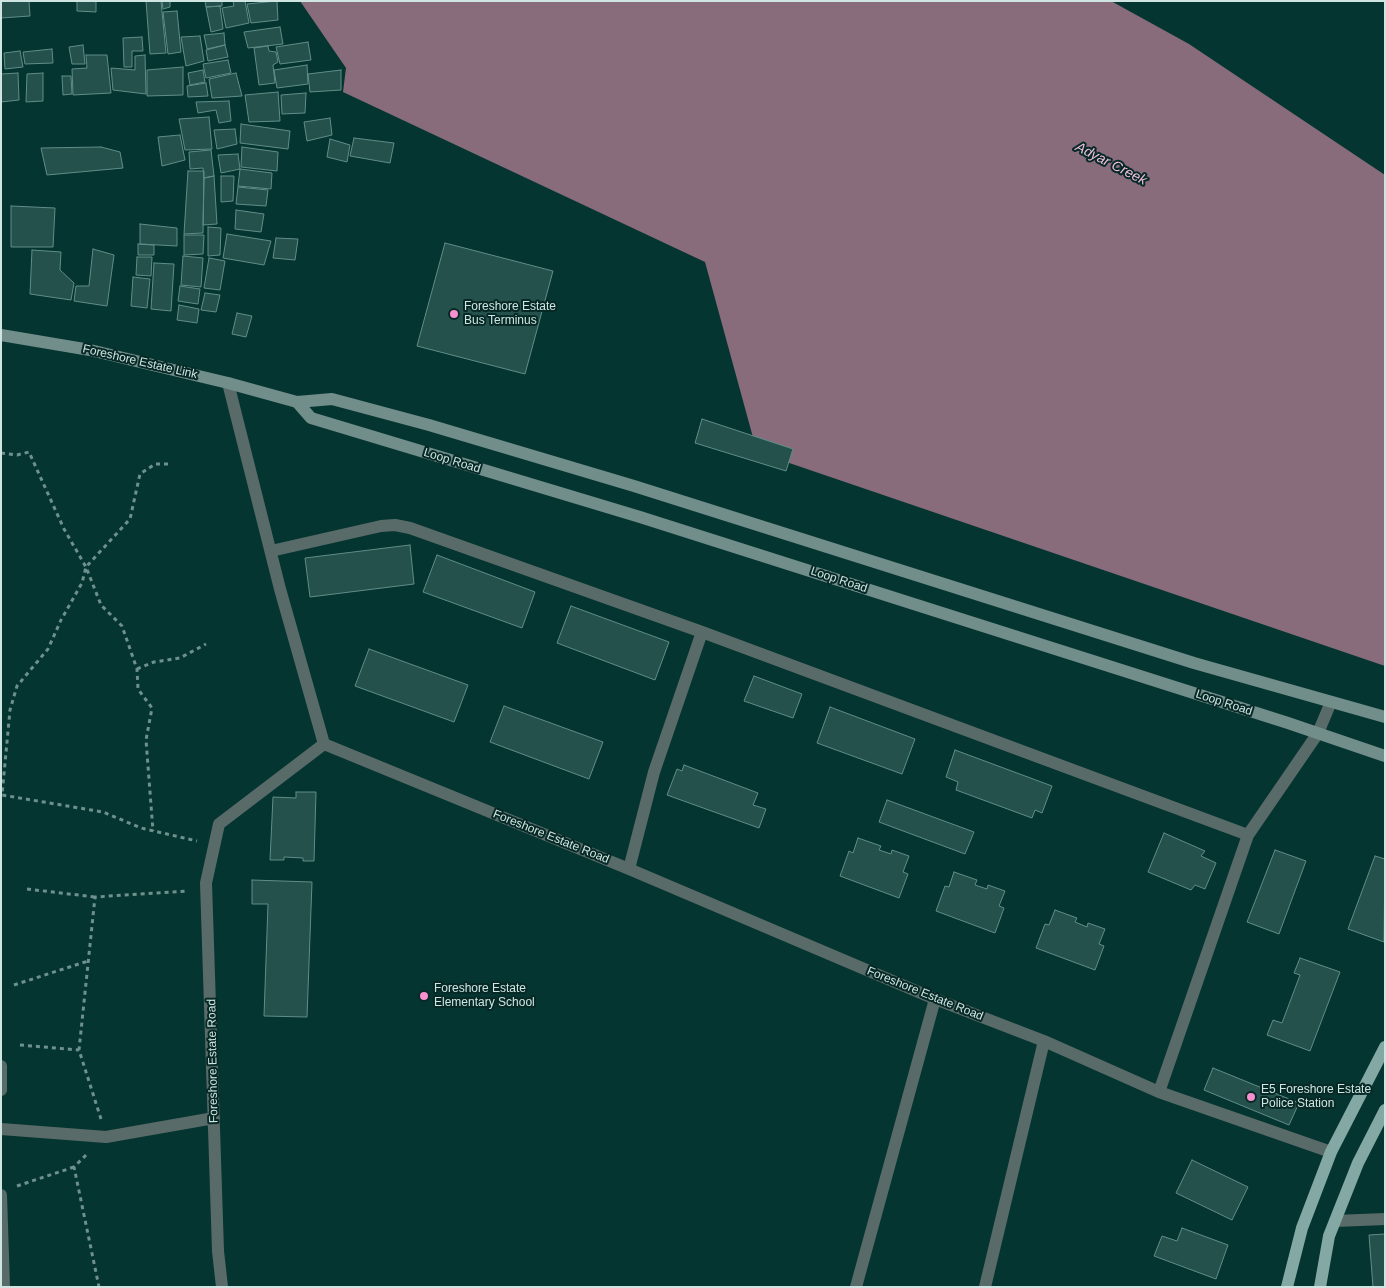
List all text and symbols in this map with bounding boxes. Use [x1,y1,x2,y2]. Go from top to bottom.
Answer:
water label: Adyar Creek [1073,139,1149,189]
place label: Foreshore Estate Bus Terminus [464,300,556,328]
marker: Foreshore Estate Bus Terminus [448,308,460,320]
street label: Foreshore Estate Link [81,342,199,382]
street label: Loop Road [422,446,482,476]
street label: Loop Road [809,564,869,596]
street label: Loop Road [1194,687,1254,719]
street label: Foreshore Estate Road [491,807,611,867]
street label: Foreshore Estate Road [865,964,985,1024]
place label: Foreshore Estate Elementary School [434,982,535,1010]
marker: Foreshore Estate Elementary School [418,990,430,1002]
street label: Foreshore Estate Road [205,999,221,1123]
place label: E5 Foreshore Estate Police Station [1261,1083,1371,1111]
marker: E5 Foreshore Estate Police Station [1245,1091,1257,1103]

